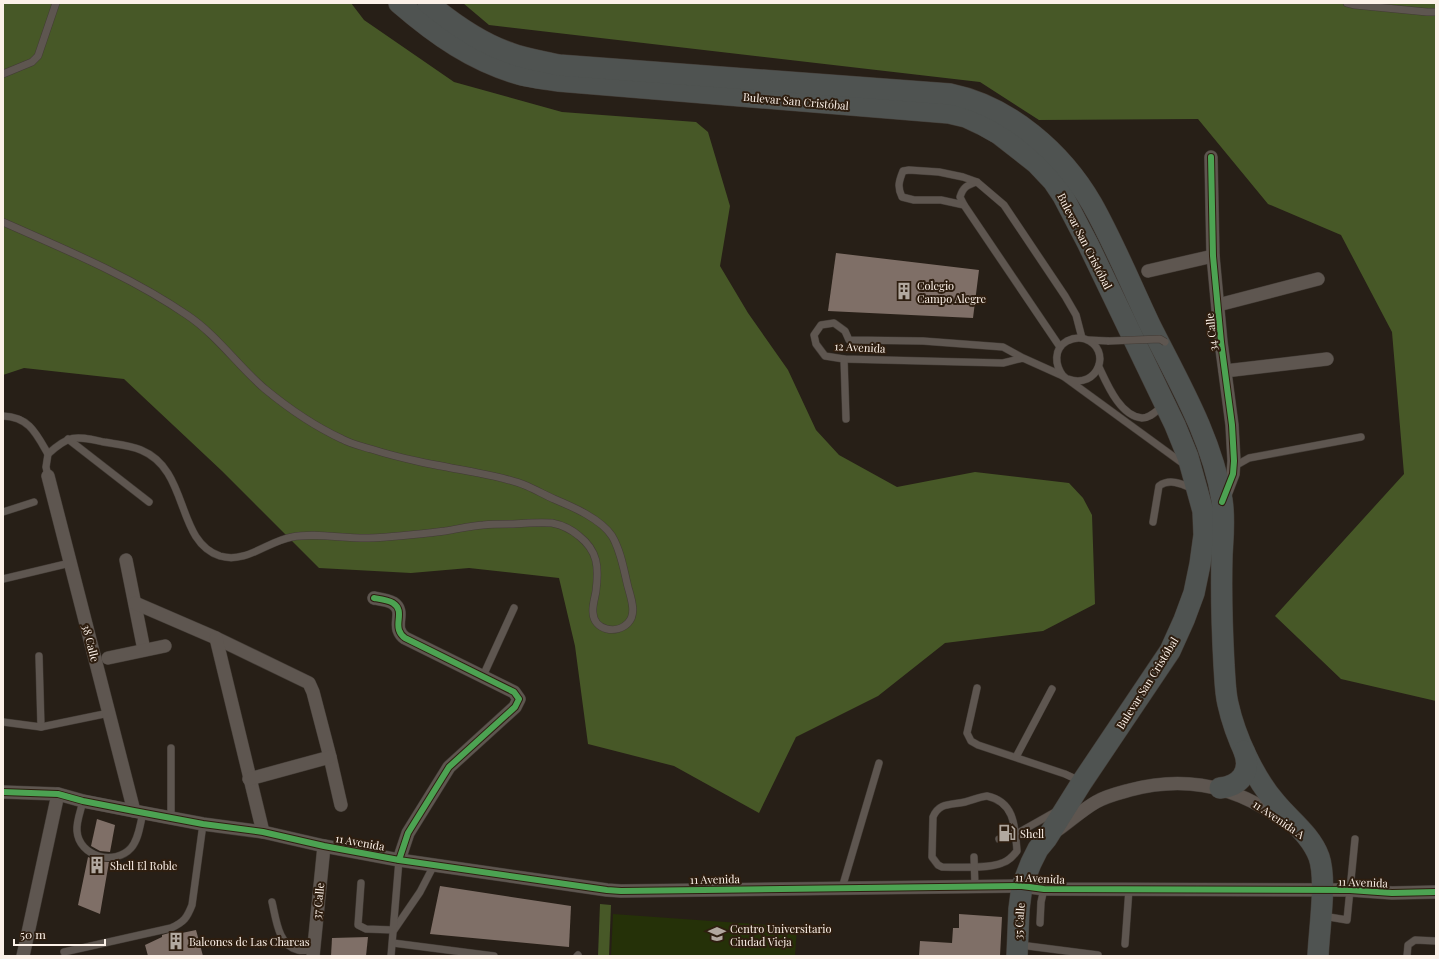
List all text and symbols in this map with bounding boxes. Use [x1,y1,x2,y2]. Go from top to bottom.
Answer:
street label: Bulevar San Cristóbal [743,89,849,113]
street label: Bulevar San Cristóbal [1054,190,1116,292]
place label: Colegio Campo Alegre [917,278,987,306]
building icon: Colegio Campo Alegre [894,281,914,301]
street label: 34 Calle [1202,312,1220,352]
street label: 12 Avenida [834,338,886,356]
street label: 38 Calle [79,623,103,664]
street label: Bulevar San Cristóbal [1113,634,1181,732]
street label: 11 Avenida A [1250,796,1308,842]
fuel station icon: Shell [997,823,1017,843]
place label: Shell [1020,826,1044,841]
street label: 11 Avenida [334,830,386,854]
building icon: Shell El Roble [87,855,107,875]
place label: Shell El Roble [110,858,178,873]
street label: 11 Avenida [1015,869,1066,887]
street label: 11 Avenida [690,871,741,887]
street label: 11 Avenida [1338,874,1389,890]
street label: 37 Calle [309,881,327,920]
street label: 35 Calle [1010,902,1028,940]
scale bar [14,921,105,947]
place label: Centro Universitario Ciudad Vieja [730,921,832,949]
school or university icon: Centro Universitario Ciudad Vieja [707,924,727,944]
text: 50 m [20,926,46,942]
building icon: Balcones de Las Charcas [166,931,186,951]
place label: Balcones de Las Charcas [189,934,310,949]

